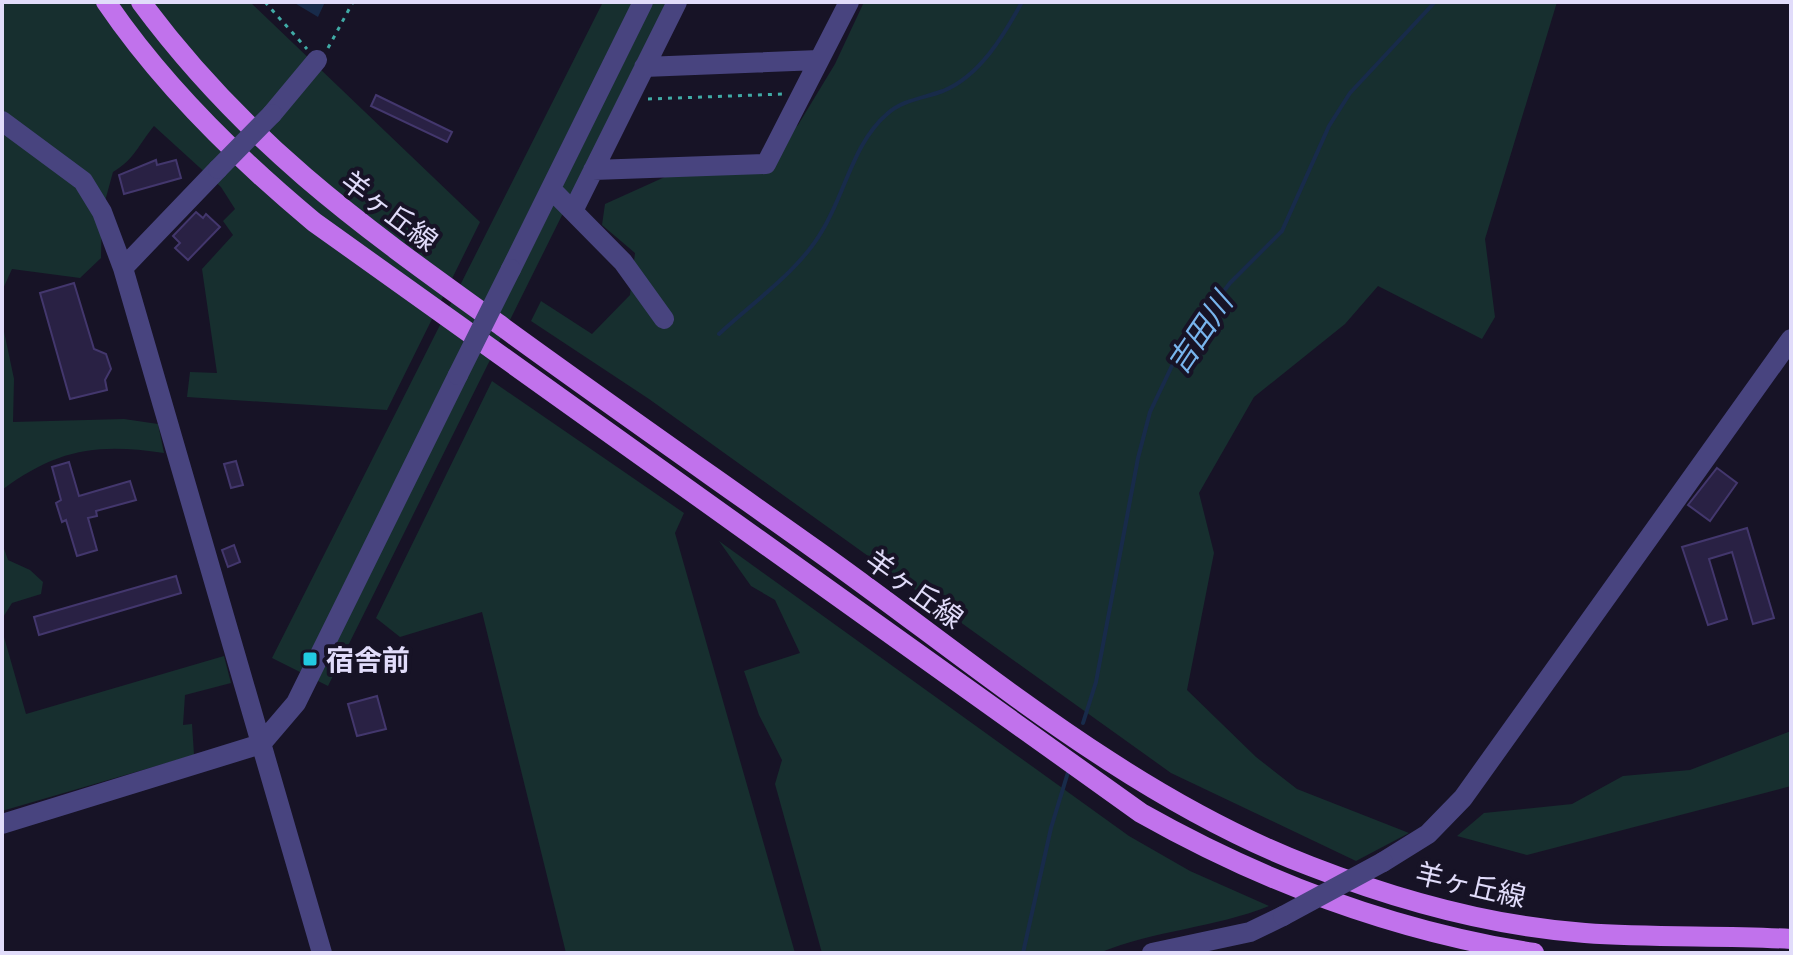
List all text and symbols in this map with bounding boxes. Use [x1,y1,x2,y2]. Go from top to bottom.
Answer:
street label: 羊ヶ丘線 [335,163,445,257]
water label: 吉田川 [1157,282,1240,380]
street label: 羊ヶ丘線 [860,541,970,635]
place label: 宿舎前 [326,642,410,676]
marker: 宿舎前 [301,650,319,668]
street label: 羊ヶ丘線 [1413,855,1529,913]

